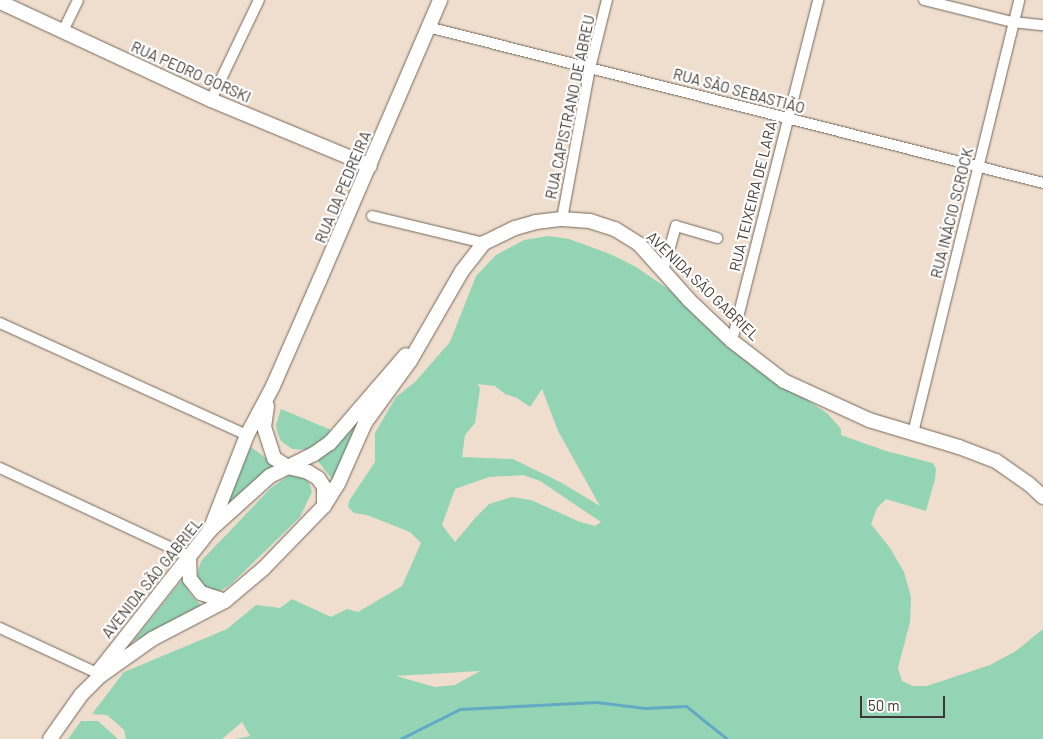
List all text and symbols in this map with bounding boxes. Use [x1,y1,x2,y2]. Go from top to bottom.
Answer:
street label: RUA CAPISTRANO DE ABREU [542,13,598,201]
street label: RUA PEDRO GORSKI [128,38,254,106]
street label: RUA SÃO SEBASTIÃO [671,65,807,117]
street label: RUA TEIXEIRA DE LARA [726,119,780,273]
street label: RUA DA PEDREIRA [311,128,375,246]
street label: RUA INÁCIO SCROCK [927,146,977,280]
street label: AVENIDA SÃO GABRIEL [643,228,763,344]
street label: AVENIDA SÃO GABRIEL [98,514,206,642]
scale bar [863,686,948,718]
text: 50 m [868,696,900,714]

